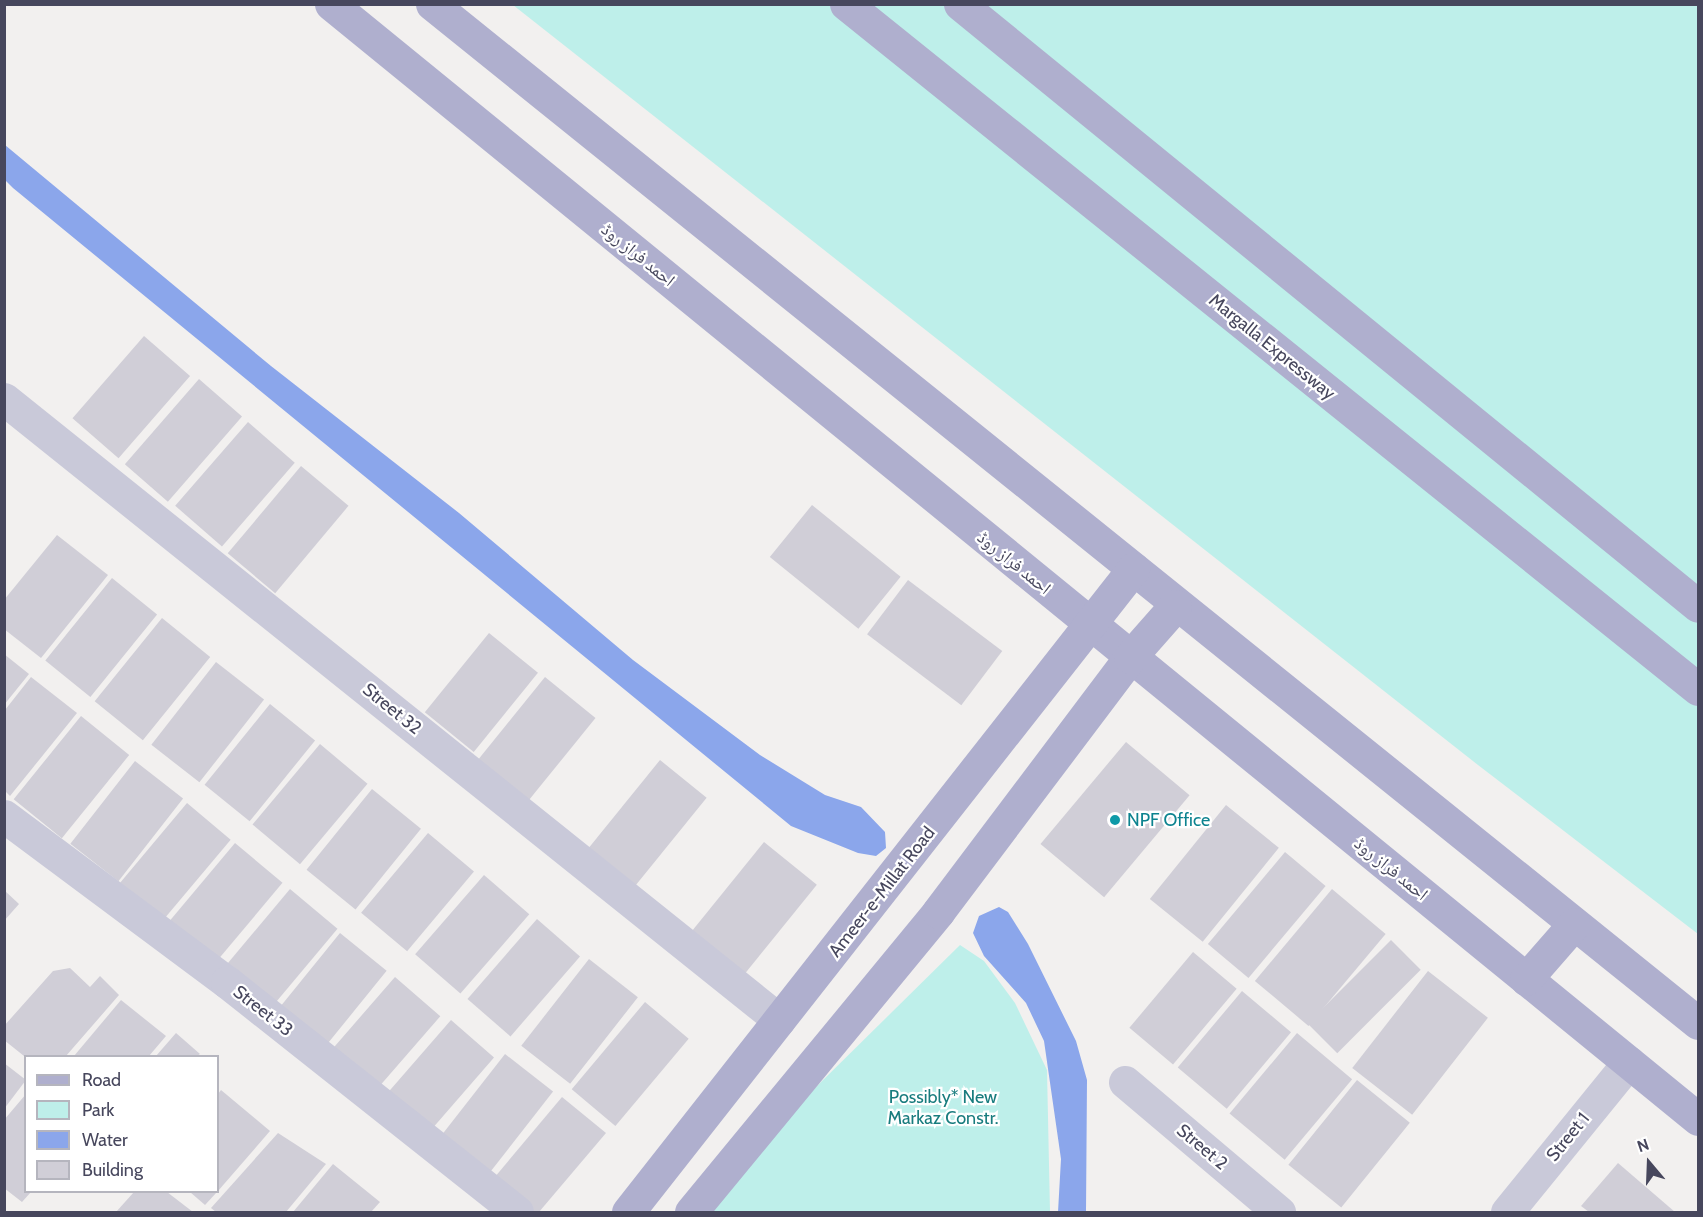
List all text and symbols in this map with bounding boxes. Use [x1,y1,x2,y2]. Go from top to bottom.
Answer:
street label: احمد فراز روڈ [597,219,679,291]
street label: Margalla Expressway [1205,290,1339,404]
street label: احمد فراز روڈ [973,527,1055,599]
street label: Street 32 [358,679,426,739]
place label: NPF Office [1127,809,1210,831]
marker: NPF Office [1108,813,1122,827]
street label: Ameer-e-Millat Road [824,823,940,961]
street label: احمد فراز روڈ [1350,833,1432,905]
street label: Street 33 [229,981,297,1041]
legend [24,1055,219,1193]
text: Road [82,1069,121,1091]
park label: Possibly* New Markaz Constr. [887,1087,999,1130]
text: Park [82,1099,114,1121]
street label: Street 1 [1542,1108,1594,1166]
street label: Street 2 [1172,1120,1232,1174]
text: Water [82,1129,128,1151]
north arrow [1619,1133,1679,1193]
text: N [1635,1135,1651,1156]
text: Building [82,1159,143,1181]

